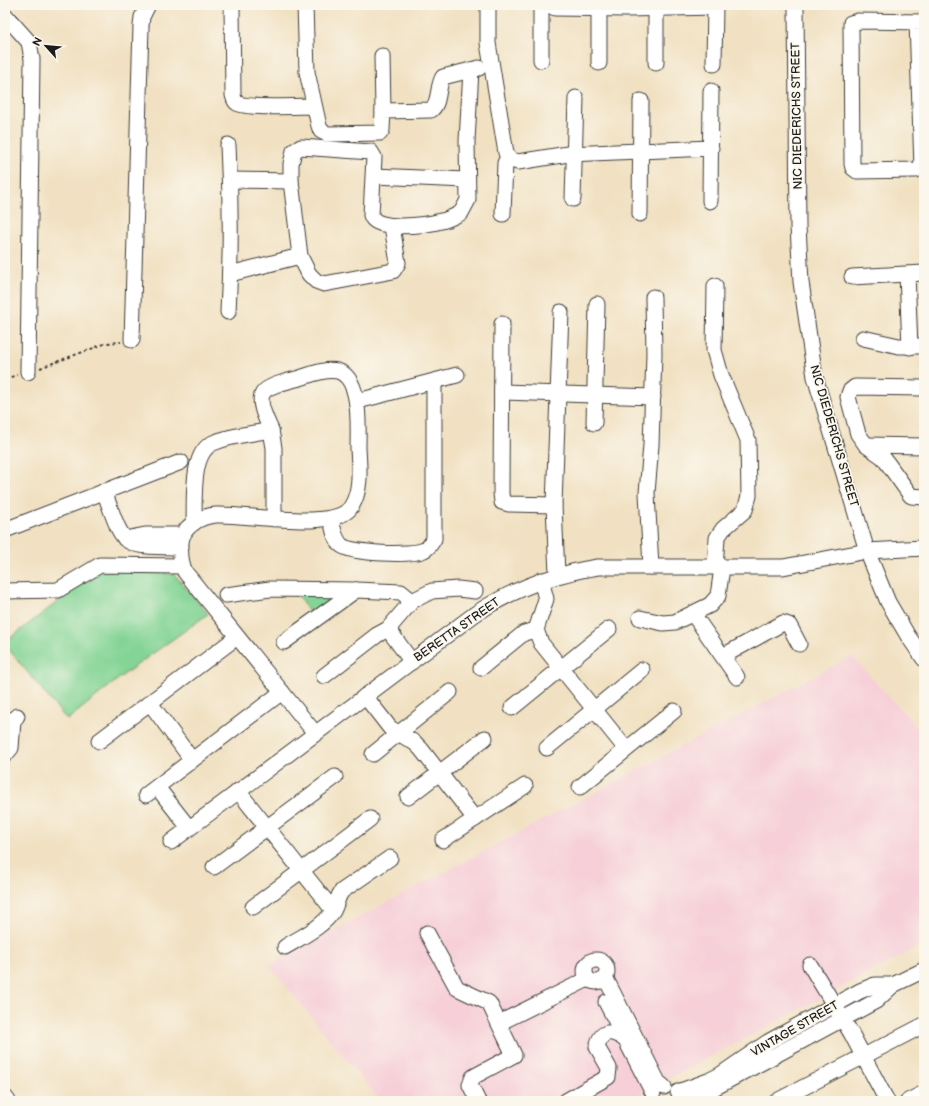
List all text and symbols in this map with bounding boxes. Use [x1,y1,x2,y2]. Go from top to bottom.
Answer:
north arrow [26,26,66,66]
text: N [30,35,45,48]
street label: NIC DIEDERICHS STREET [788,42,806,190]
street label: NIC DIEDERICHS STREET [807,363,862,510]
street label: BERETTA STREET [411,594,504,665]
street label: VINTAGE STREET [748,997,842,1060]

